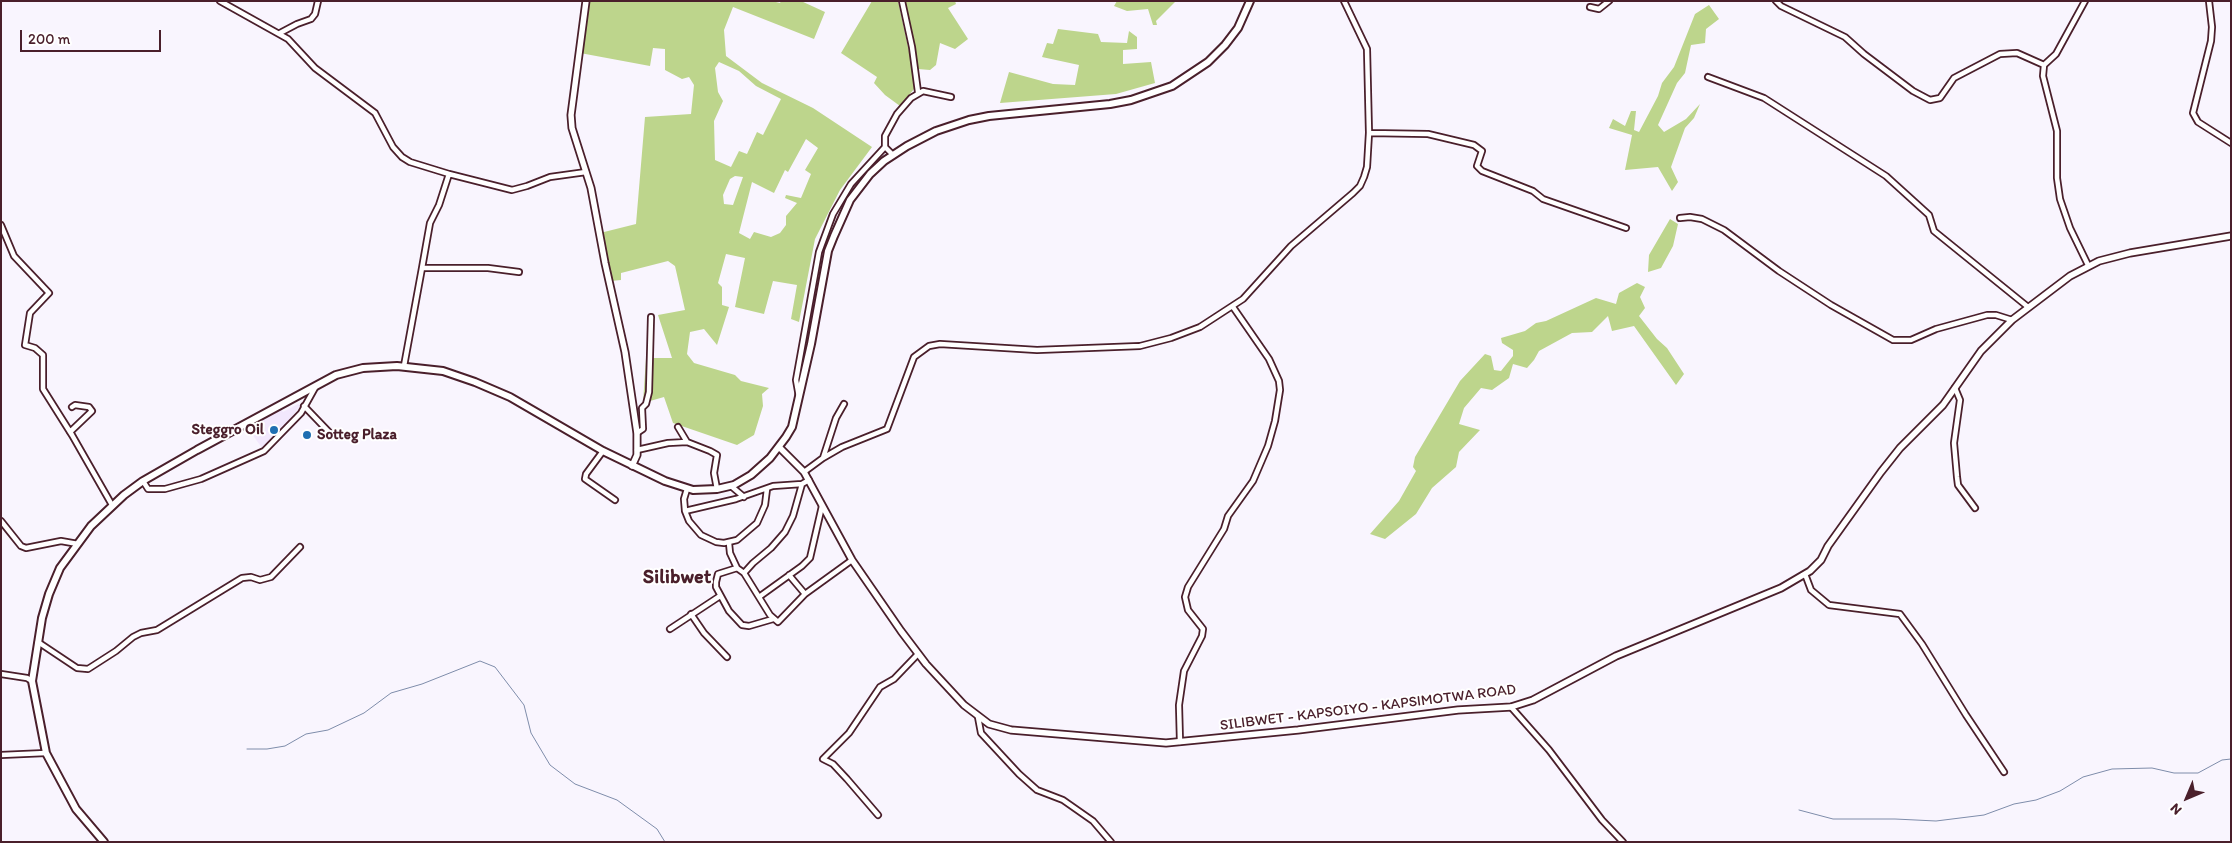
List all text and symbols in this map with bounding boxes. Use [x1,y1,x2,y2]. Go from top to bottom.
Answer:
scale bar [22,20,164,52]
text: 200 m [28,30,70,48]
place label: Steggro Oil [192,421,264,439]
marker: Steggro Oil [268,424,280,436]
place label: Sotteg Plaza [317,426,397,444]
marker: Sotteg Plaza [301,429,313,441]
district label: Silibwet [643,566,711,590]
street label: SILIBWET - KAPSOIYO - KAPSIMOTWA ROAD [1219,681,1517,735]
north arrow [2162,773,2212,823]
text: N [2167,800,2185,818]

